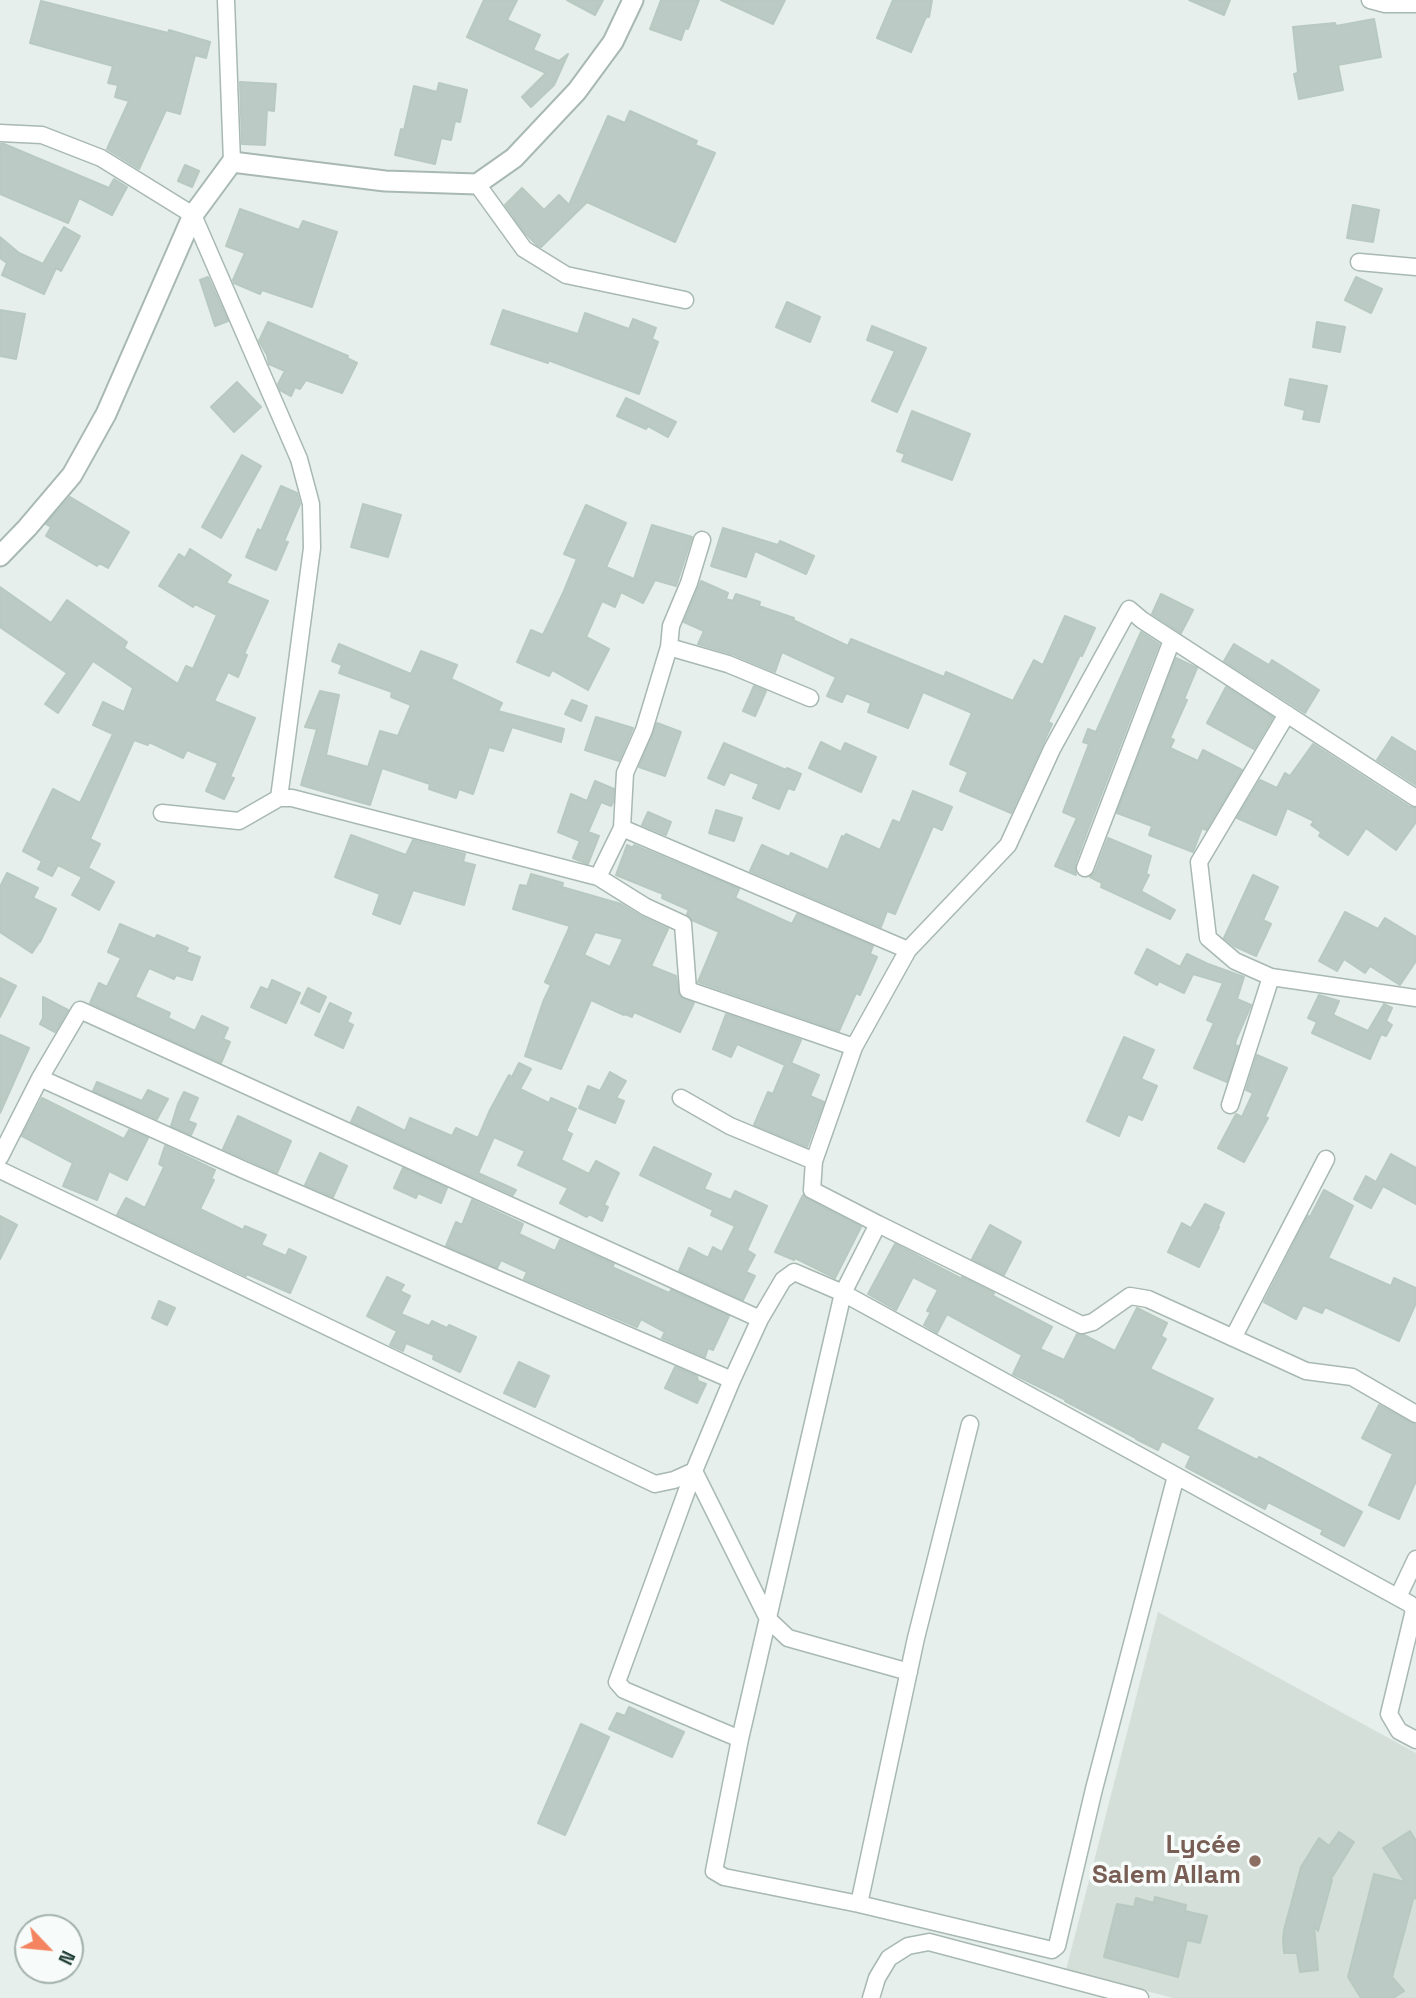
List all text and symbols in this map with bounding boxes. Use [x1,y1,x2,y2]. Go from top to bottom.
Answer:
place label: Lycée Salem Allam [1092,1830,1241,1892]
marker: Lycée Salem Allam [1247,1853,1263,1869]
north arrow [14,1914,84,1984]
text: N [53,1946,81,1969]

